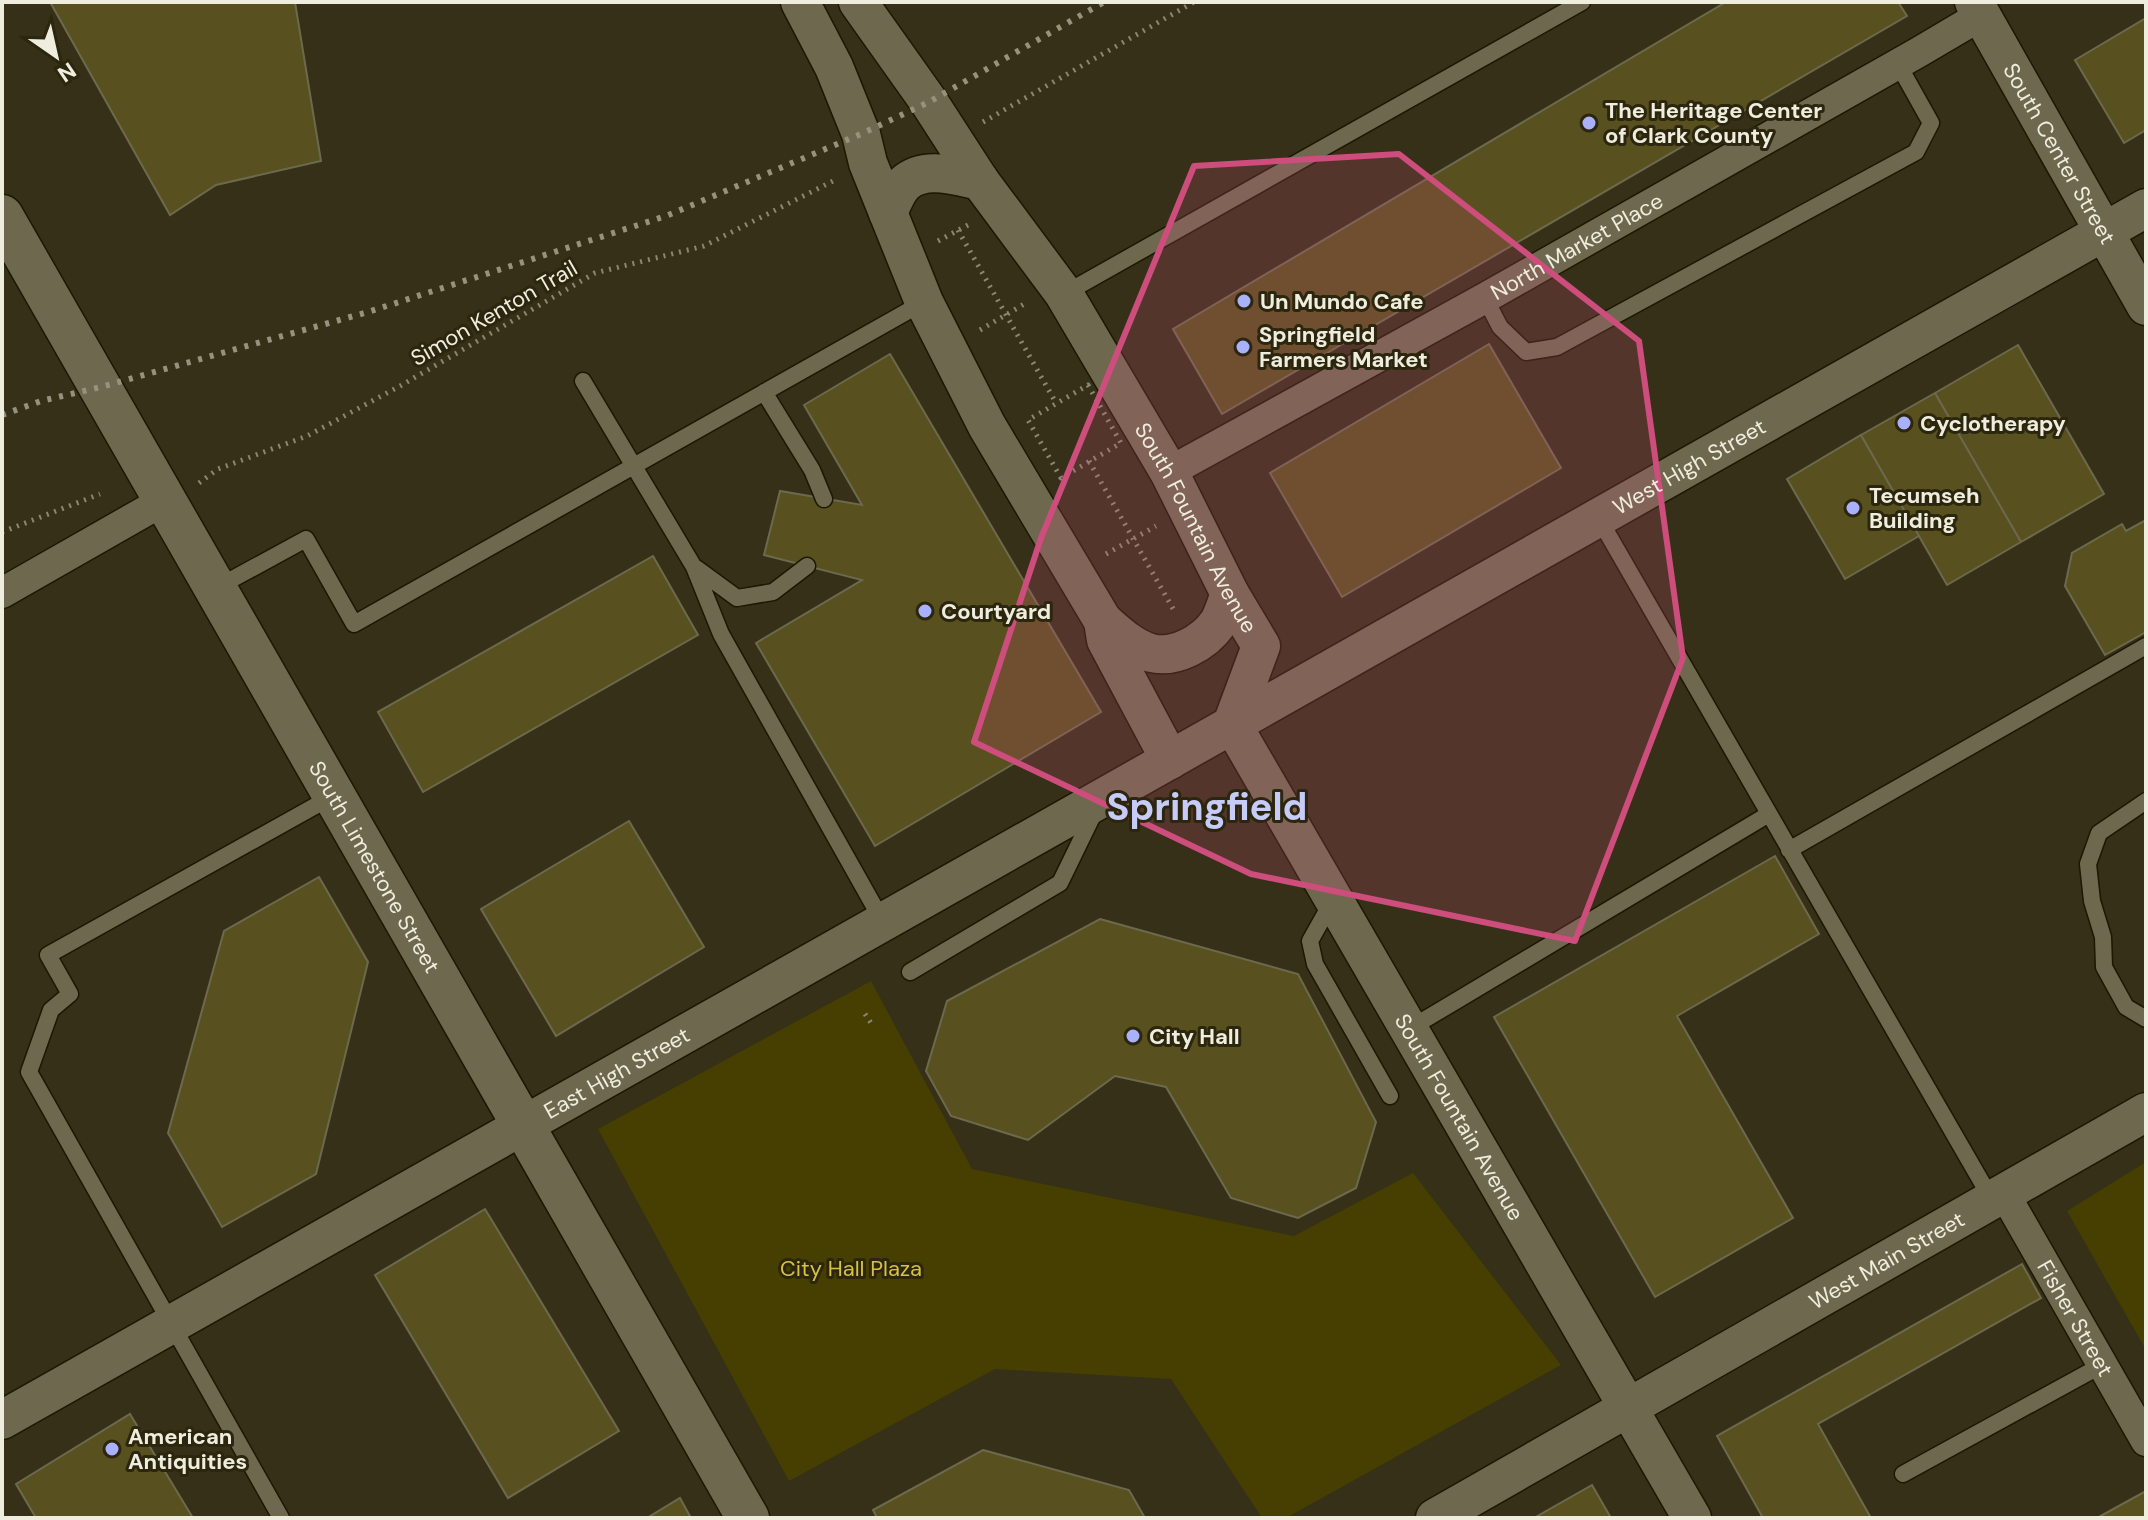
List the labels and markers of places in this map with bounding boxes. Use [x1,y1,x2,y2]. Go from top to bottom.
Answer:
place label: The Heritage Center of Clark County [1605,96,1822,150]
marker: The Heritage Center of Clark County [1580,114,1598,132]
place label: Un Mundo Cafe [1260,287,1424,316]
marker: Un Mundo Cafe [1235,292,1253,310]
place label: Springfield Farmers Market [1259,320,1428,374]
marker: Springfield Farmers Market [1234,338,1252,356]
place label: Cyclotherapy [1920,409,2066,438]
marker: Cyclotherapy [1895,414,1913,432]
place label: Tecumseh Building [1869,481,1980,535]
marker: Tecumseh Building [1844,499,1862,517]
place label: Courtyard [941,597,1051,626]
marker: Courtyard [916,602,934,620]
place label: City Hall [1149,1022,1240,1051]
marker: City Hall [1124,1027,1142,1045]
place label: American Antiquities [128,1422,247,1476]
marker: American Antiquities [103,1440,121,1458]

